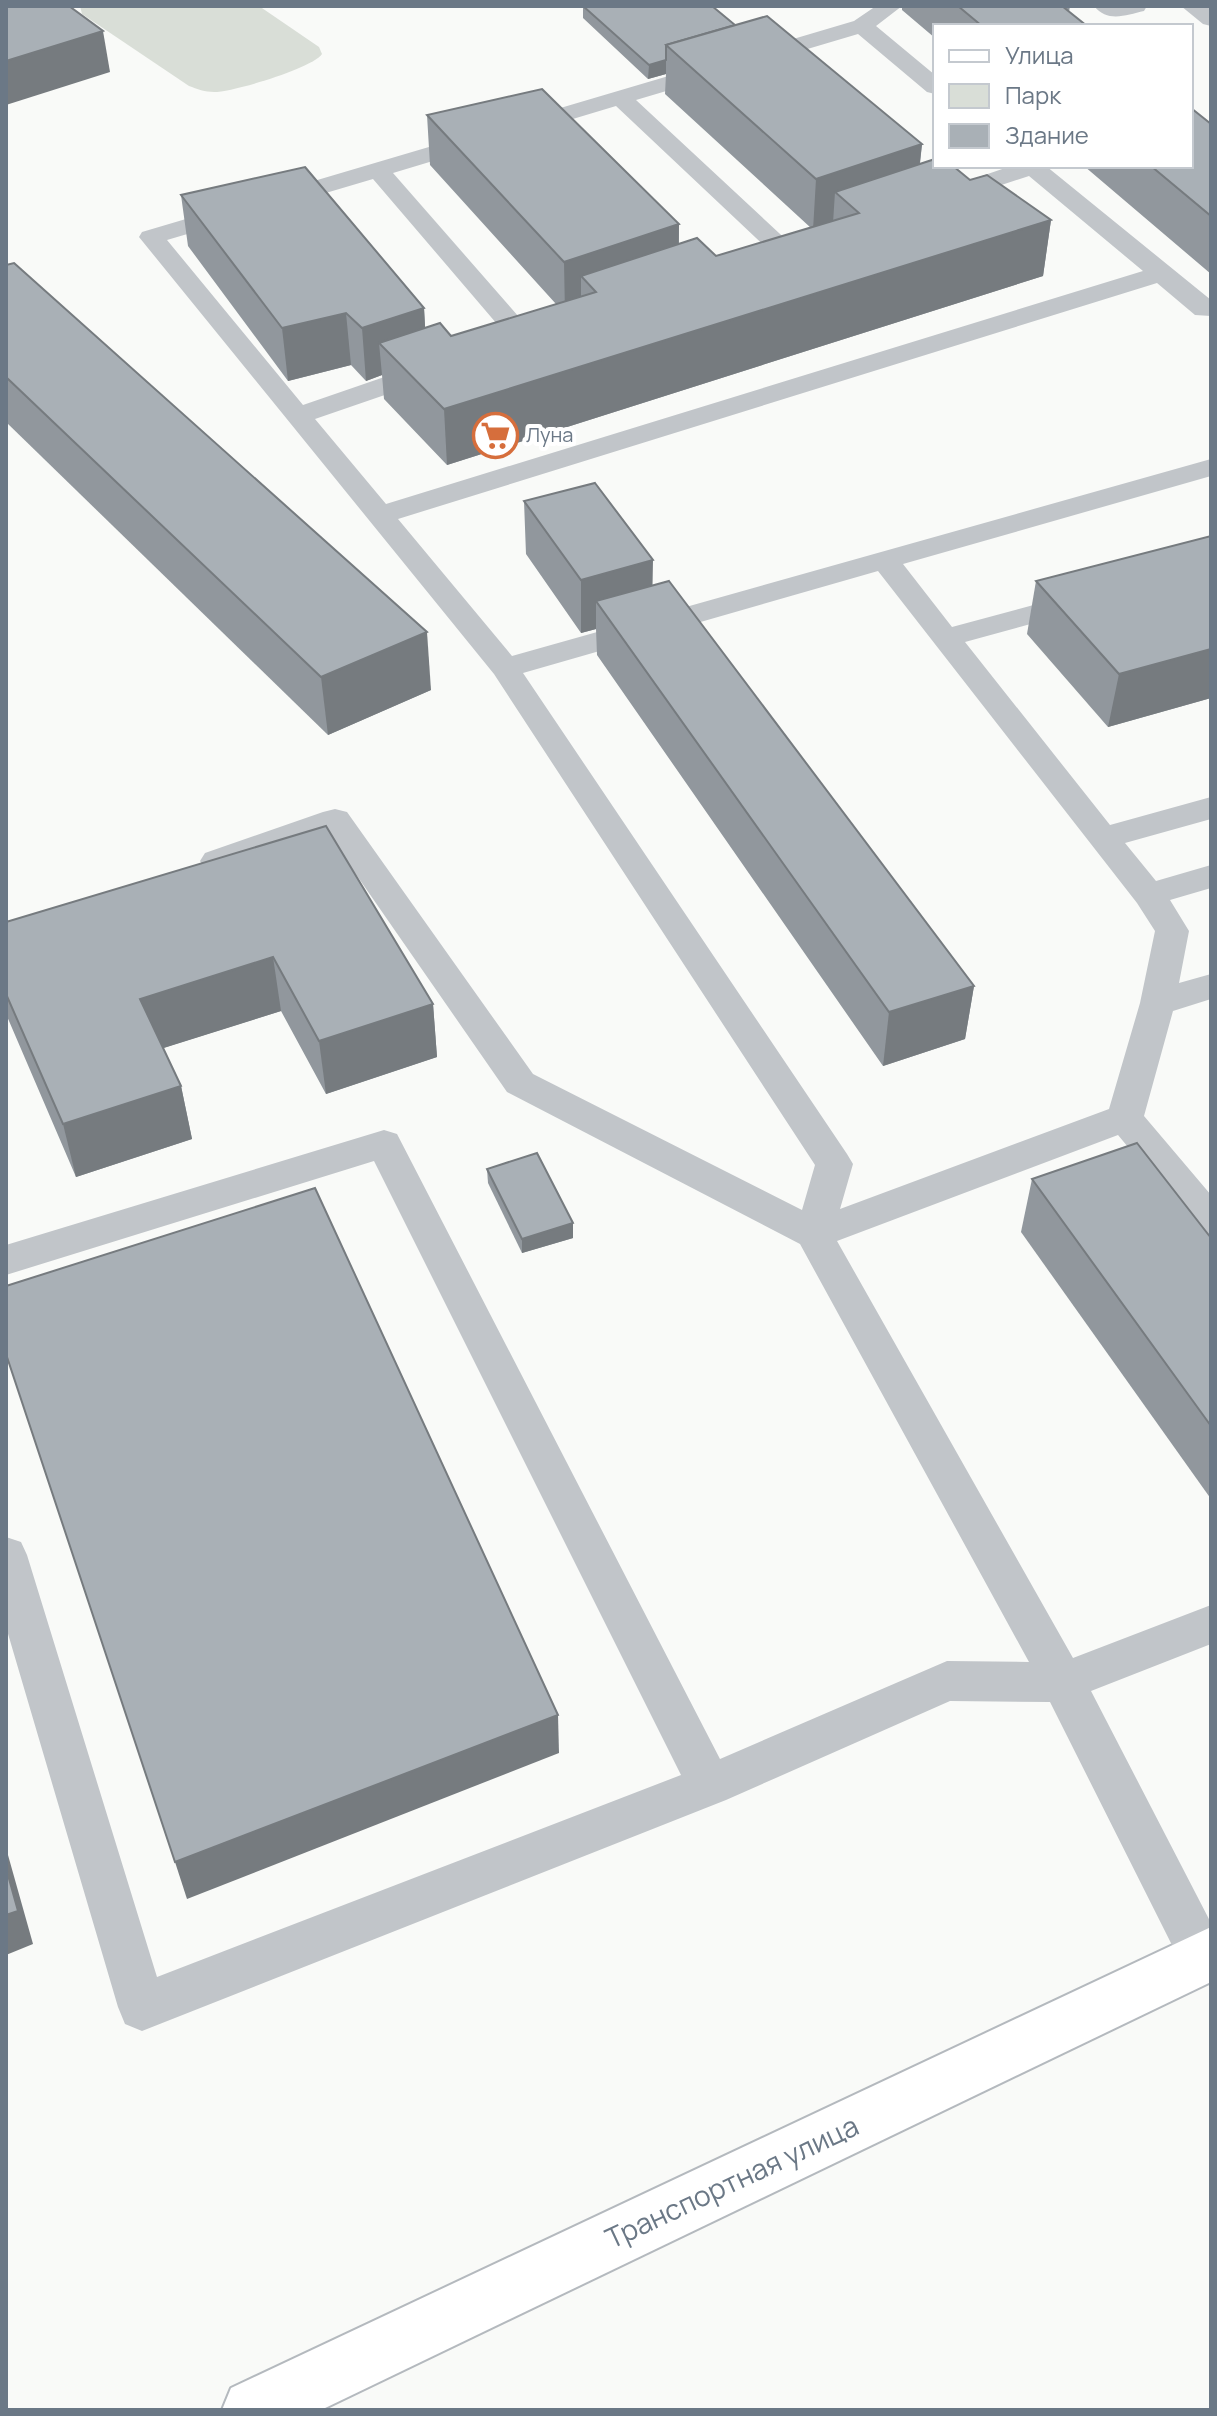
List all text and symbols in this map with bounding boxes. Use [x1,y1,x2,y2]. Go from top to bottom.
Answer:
legend [933,24,1193,168]
text: Улица [1005,38,1074,71]
text: Парк [1005,78,1062,111]
text: Здание [1005,118,1089,151]
supermarket icon: Луна [471,411,519,459]
place label: Луна [526,421,573,448]
street label: Транспортная улица [599,2106,864,2256]

